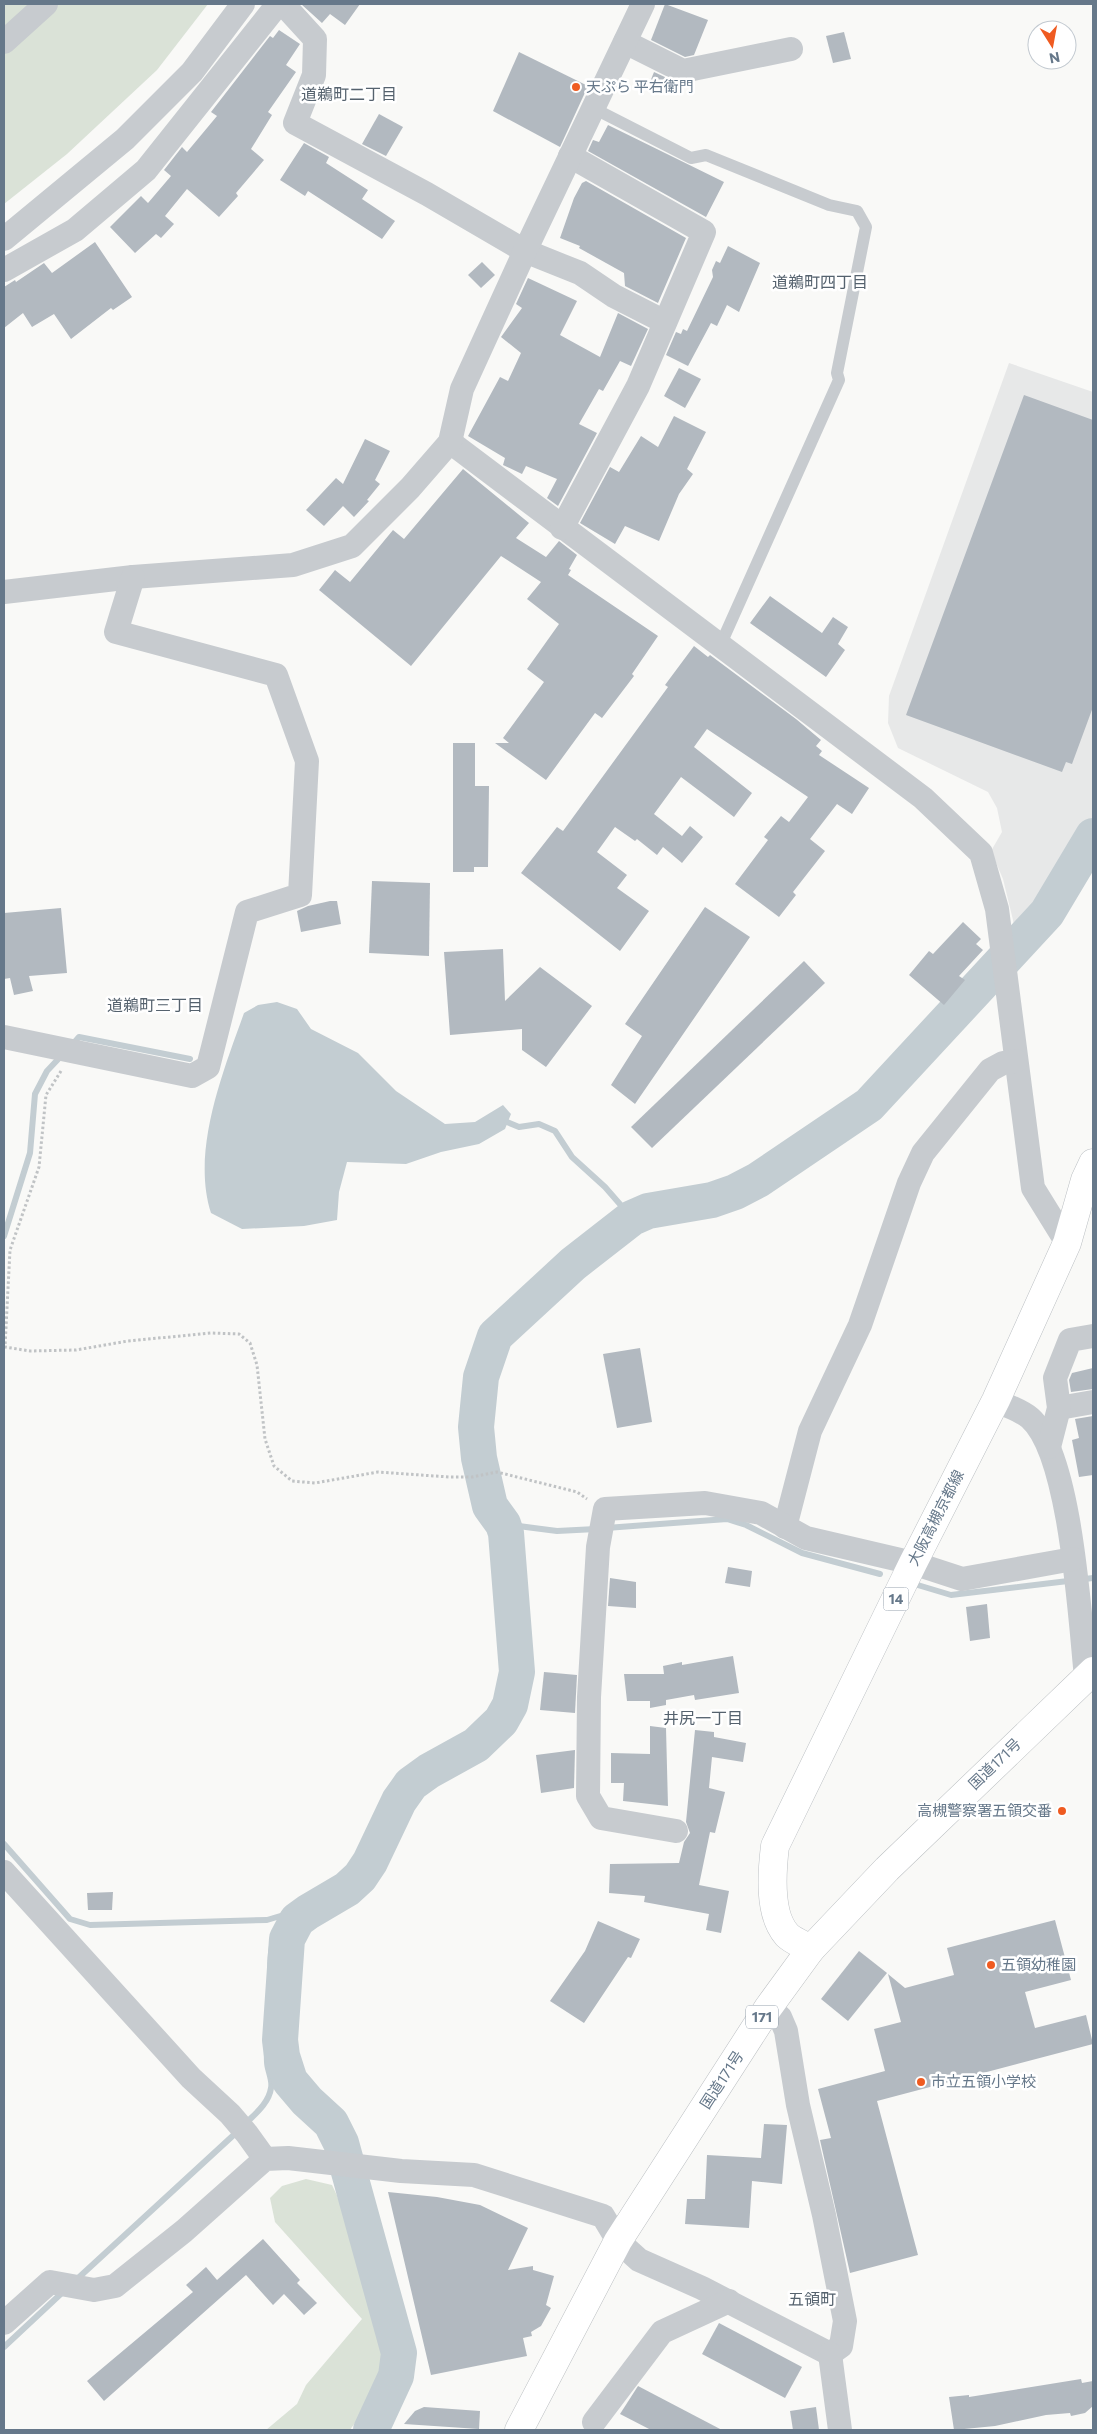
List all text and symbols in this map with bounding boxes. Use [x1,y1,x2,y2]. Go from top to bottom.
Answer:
north arrow [1027,20,1077,70]
text: N [1048,49,1061,68]
place label: 天ぷら 平右衛門 [586,77,694,95]
marker: 天ぷら 平右衛門 [570,81,582,93]
district label: 道鵜町二丁目 [301,84,397,103]
district label: 道鵜町四丁目 [772,272,868,291]
district label: 道鵜町三丁目 [107,995,203,1014]
street label: 大阪高槻京都線 [903,1467,967,1568]
road number: 14 [884,1588,908,1610]
district label: 井尻一丁目 [663,1708,743,1727]
street label: 国道171号 [964,1734,1024,1793]
place label: 高槻警察署五領交番 [917,1801,1052,1819]
marker: 高槻警察署五領交番 [1056,1805,1068,1817]
place label: 五領幼稚園 [1001,1955,1076,1973]
marker: 五領幼稚園 [985,1959,997,1971]
road number: 171 [746,2005,778,2028]
street label: 国道171号 [696,2047,747,2112]
place label: 市立五領小学校 [931,2072,1036,2090]
marker: 市立五領小学校 [915,2076,927,2088]
district label: 五領町 [788,2289,836,2308]

